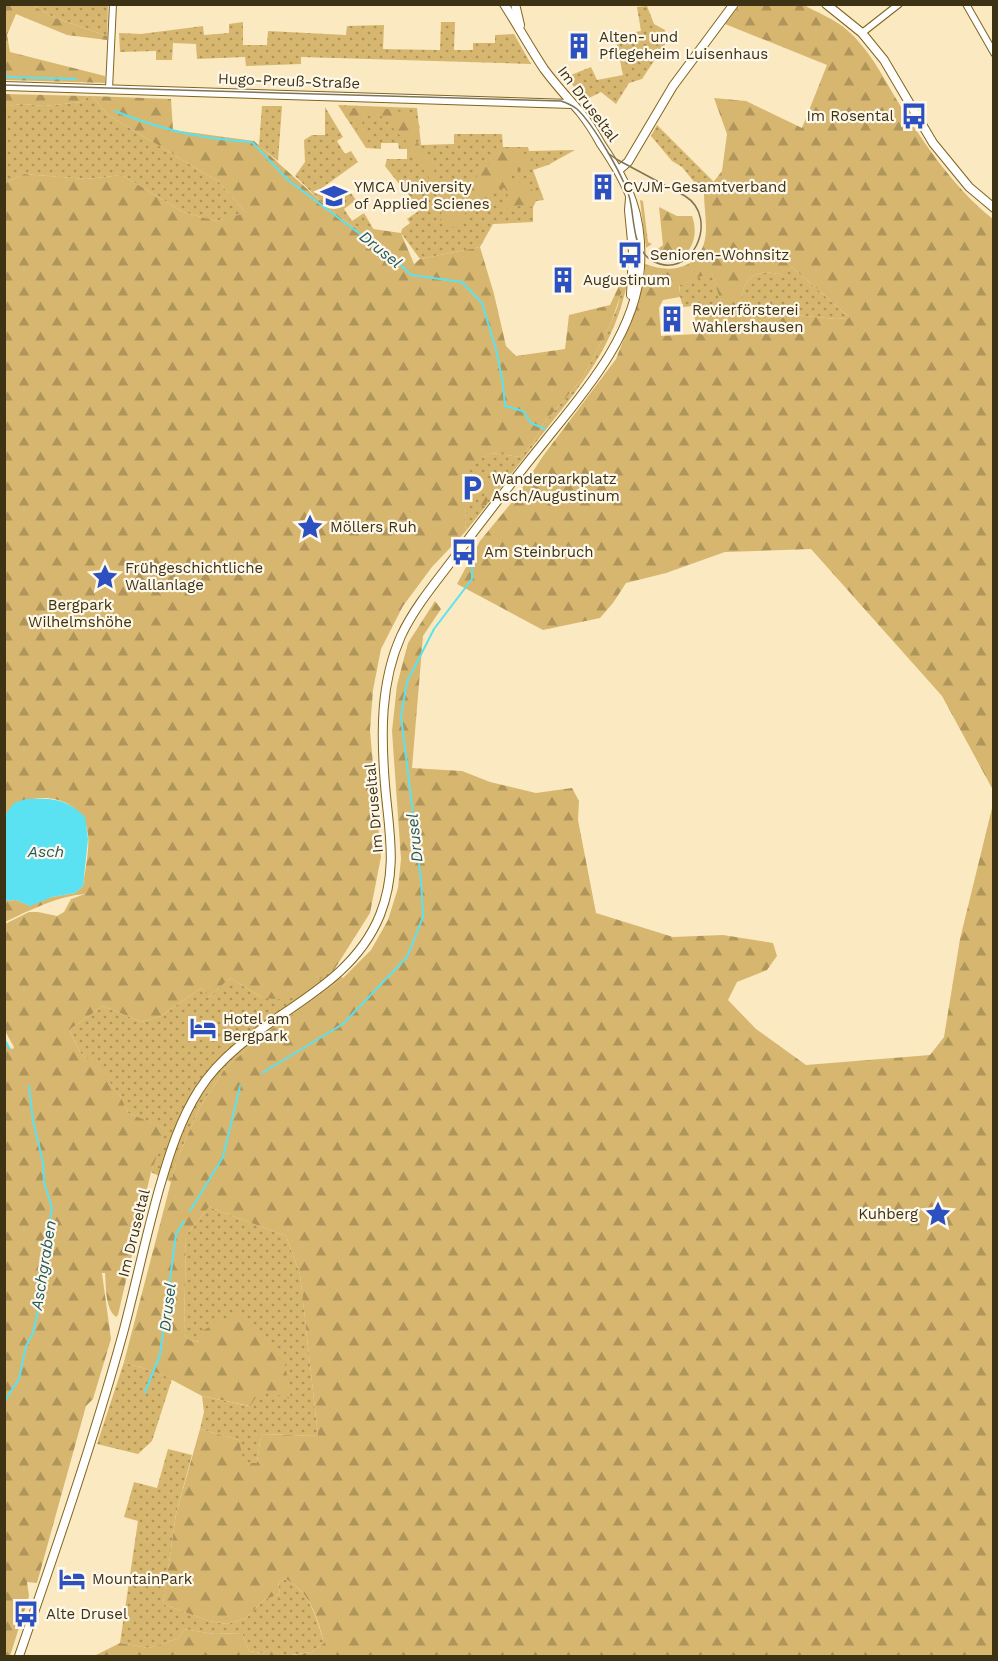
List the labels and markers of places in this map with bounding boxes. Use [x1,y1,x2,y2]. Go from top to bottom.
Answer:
place label: Alten- und Pflegeheim Luisenhaus [599,28,768,63]
building icon: Alten- und Pflegeheim Luisenhaus [564,31,594,61]
bus stop icon: Im Rosental [899,101,929,131]
place label: Im Rosental [806,107,894,125]
building icon: CVJM-Gesamtverband [588,172,618,202]
place label: YMCA University of Applied Scienes [354,178,490,213]
place label: CVJM-Gesamtverband [623,178,787,196]
school or university icon: YMCA University of Applied Scienes [319,181,349,211]
bus stop icon: Senioren-Wohnsitz [615,240,645,270]
place label: Senioren-Wohnsitz [650,246,789,264]
building icon: Augustinum [548,265,578,295]
place label: Augustinum [583,271,670,289]
place label: Revierförsterei Wahlershausen [692,301,803,336]
building icon: Revierförsterei Wahlershausen [657,304,687,334]
place label: Wanderparkplatz Asch/Augustinum [492,470,620,505]
parking icon: Wanderparkplatz Asch/Augustinum [457,473,487,503]
place icon: Möllers Ruh [295,512,325,542]
place label: Möllers Ruh [330,518,417,536]
bus stop icon: Am Steinbruch [449,537,479,567]
place label: Am Steinbruch [484,543,594,561]
place label: Frühgeschichtliche Wallanlage [125,559,263,594]
place icon: Frühgeschichtliche Wallanlage [90,562,120,592]
place label: Hotel am Bergpark [223,1010,290,1045]
hotel icon: Hotel am Bergpark [188,1013,218,1043]
place icon: Kuhberg [923,1199,953,1229]
place label: Kuhberg [858,1205,918,1223]
hotel icon: MountainPark [57,1564,87,1594]
place label: MountainPark [92,1570,193,1588]
bus stop icon: Alte Drusel [11,1599,41,1629]
place label: Alte Drusel [46,1605,128,1623]

